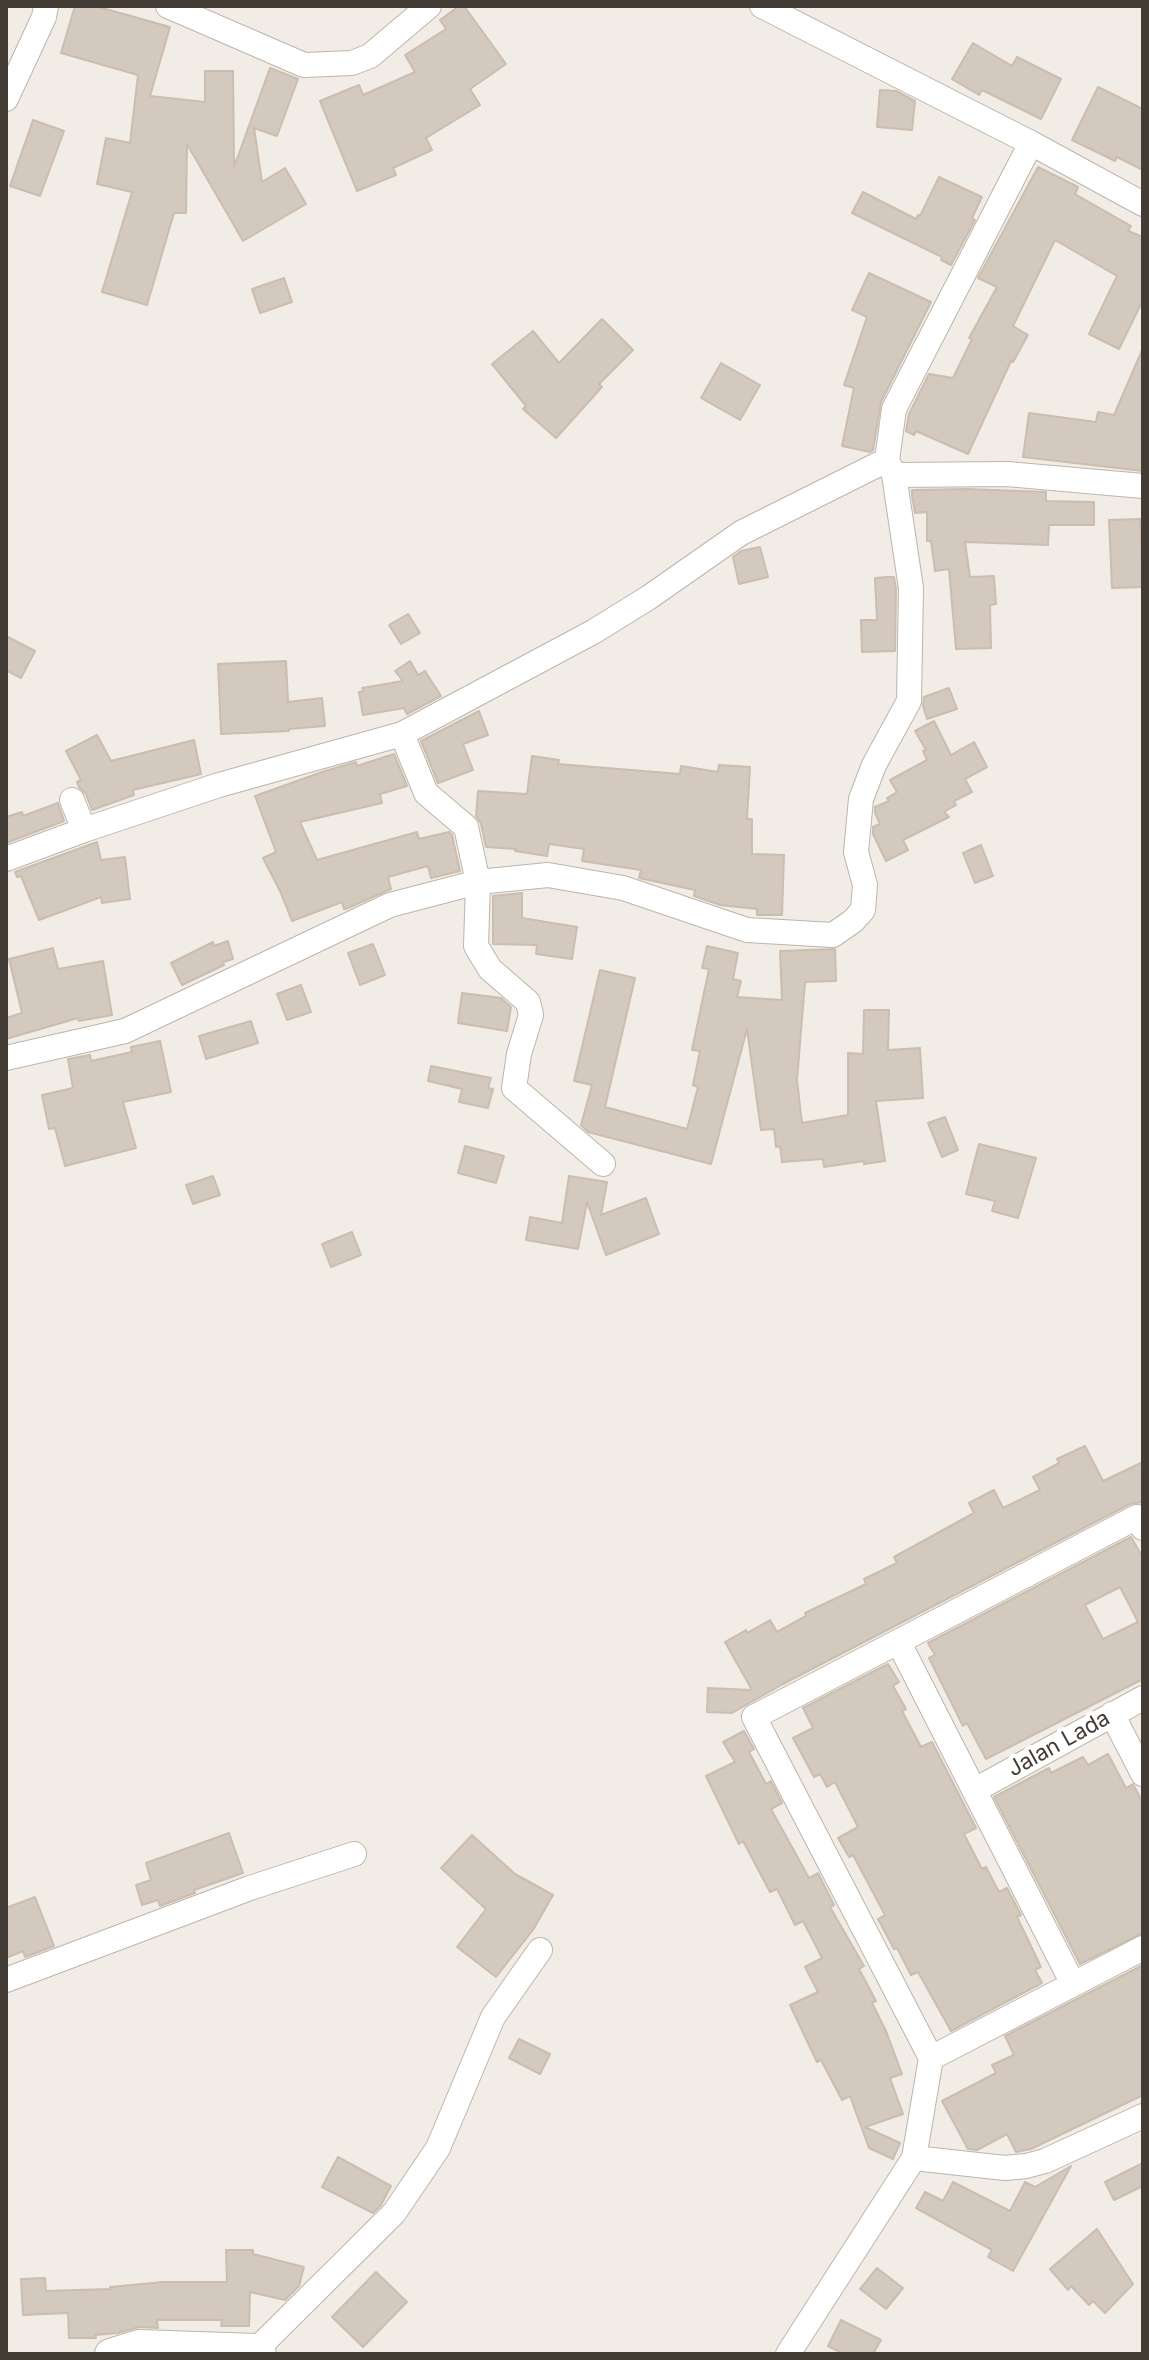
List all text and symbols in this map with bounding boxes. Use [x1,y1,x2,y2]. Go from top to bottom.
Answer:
street label: Jalan Lada [1003,1705,1115,1783]

